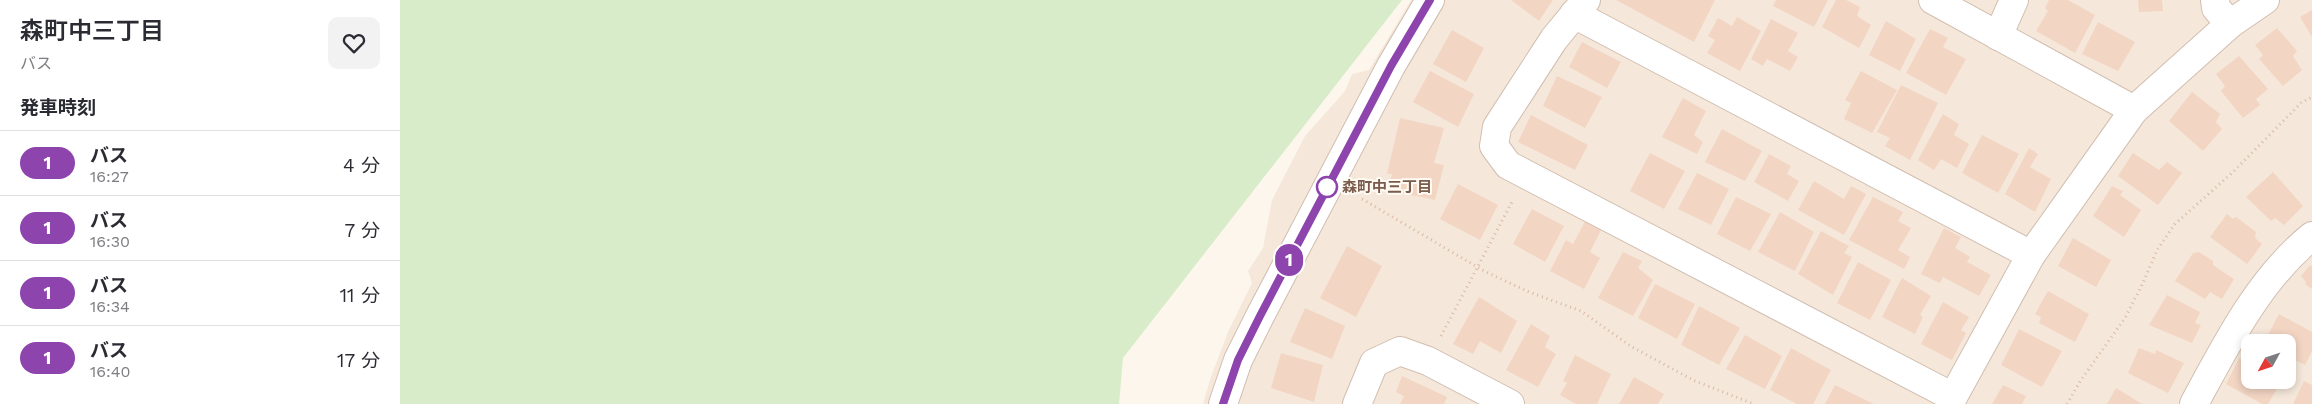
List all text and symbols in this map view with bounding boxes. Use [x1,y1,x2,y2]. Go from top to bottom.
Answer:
text: 森町中三丁目 [20,17,164,45]
button: heart [328,17,380,69]
text: バス [20,54,52,73]
text: 発車時刻 [20,96,96,119]
text: バス [90,144,128,167]
text: 1 [44,152,51,173]
text: 4 分 [343,154,380,177]
text: 16:27 [90,167,129,186]
marker: 森町中三丁目 [1316,176,1338,198]
place label: 森町中三丁目 [1342,178,1432,196]
text: バス [90,209,128,232]
text: 1 [44,217,51,238]
text: 7 分 [344,219,380,242]
text: 16:30 [90,232,130,251]
line badge: 1 [1273,244,1305,276]
text: 1 [1285,249,1293,270]
text: バス [90,274,128,297]
text: 1 [44,282,51,303]
text: 11 分 [340,284,380,307]
text: 16:34 [90,297,130,316]
north arrow [2241,334,2296,389]
map controls [2241,334,2296,389]
text: バス [90,339,128,362]
text: 1 [44,347,51,368]
text: 17 分 [337,349,380,372]
text: 16:40 [90,362,130,381]

